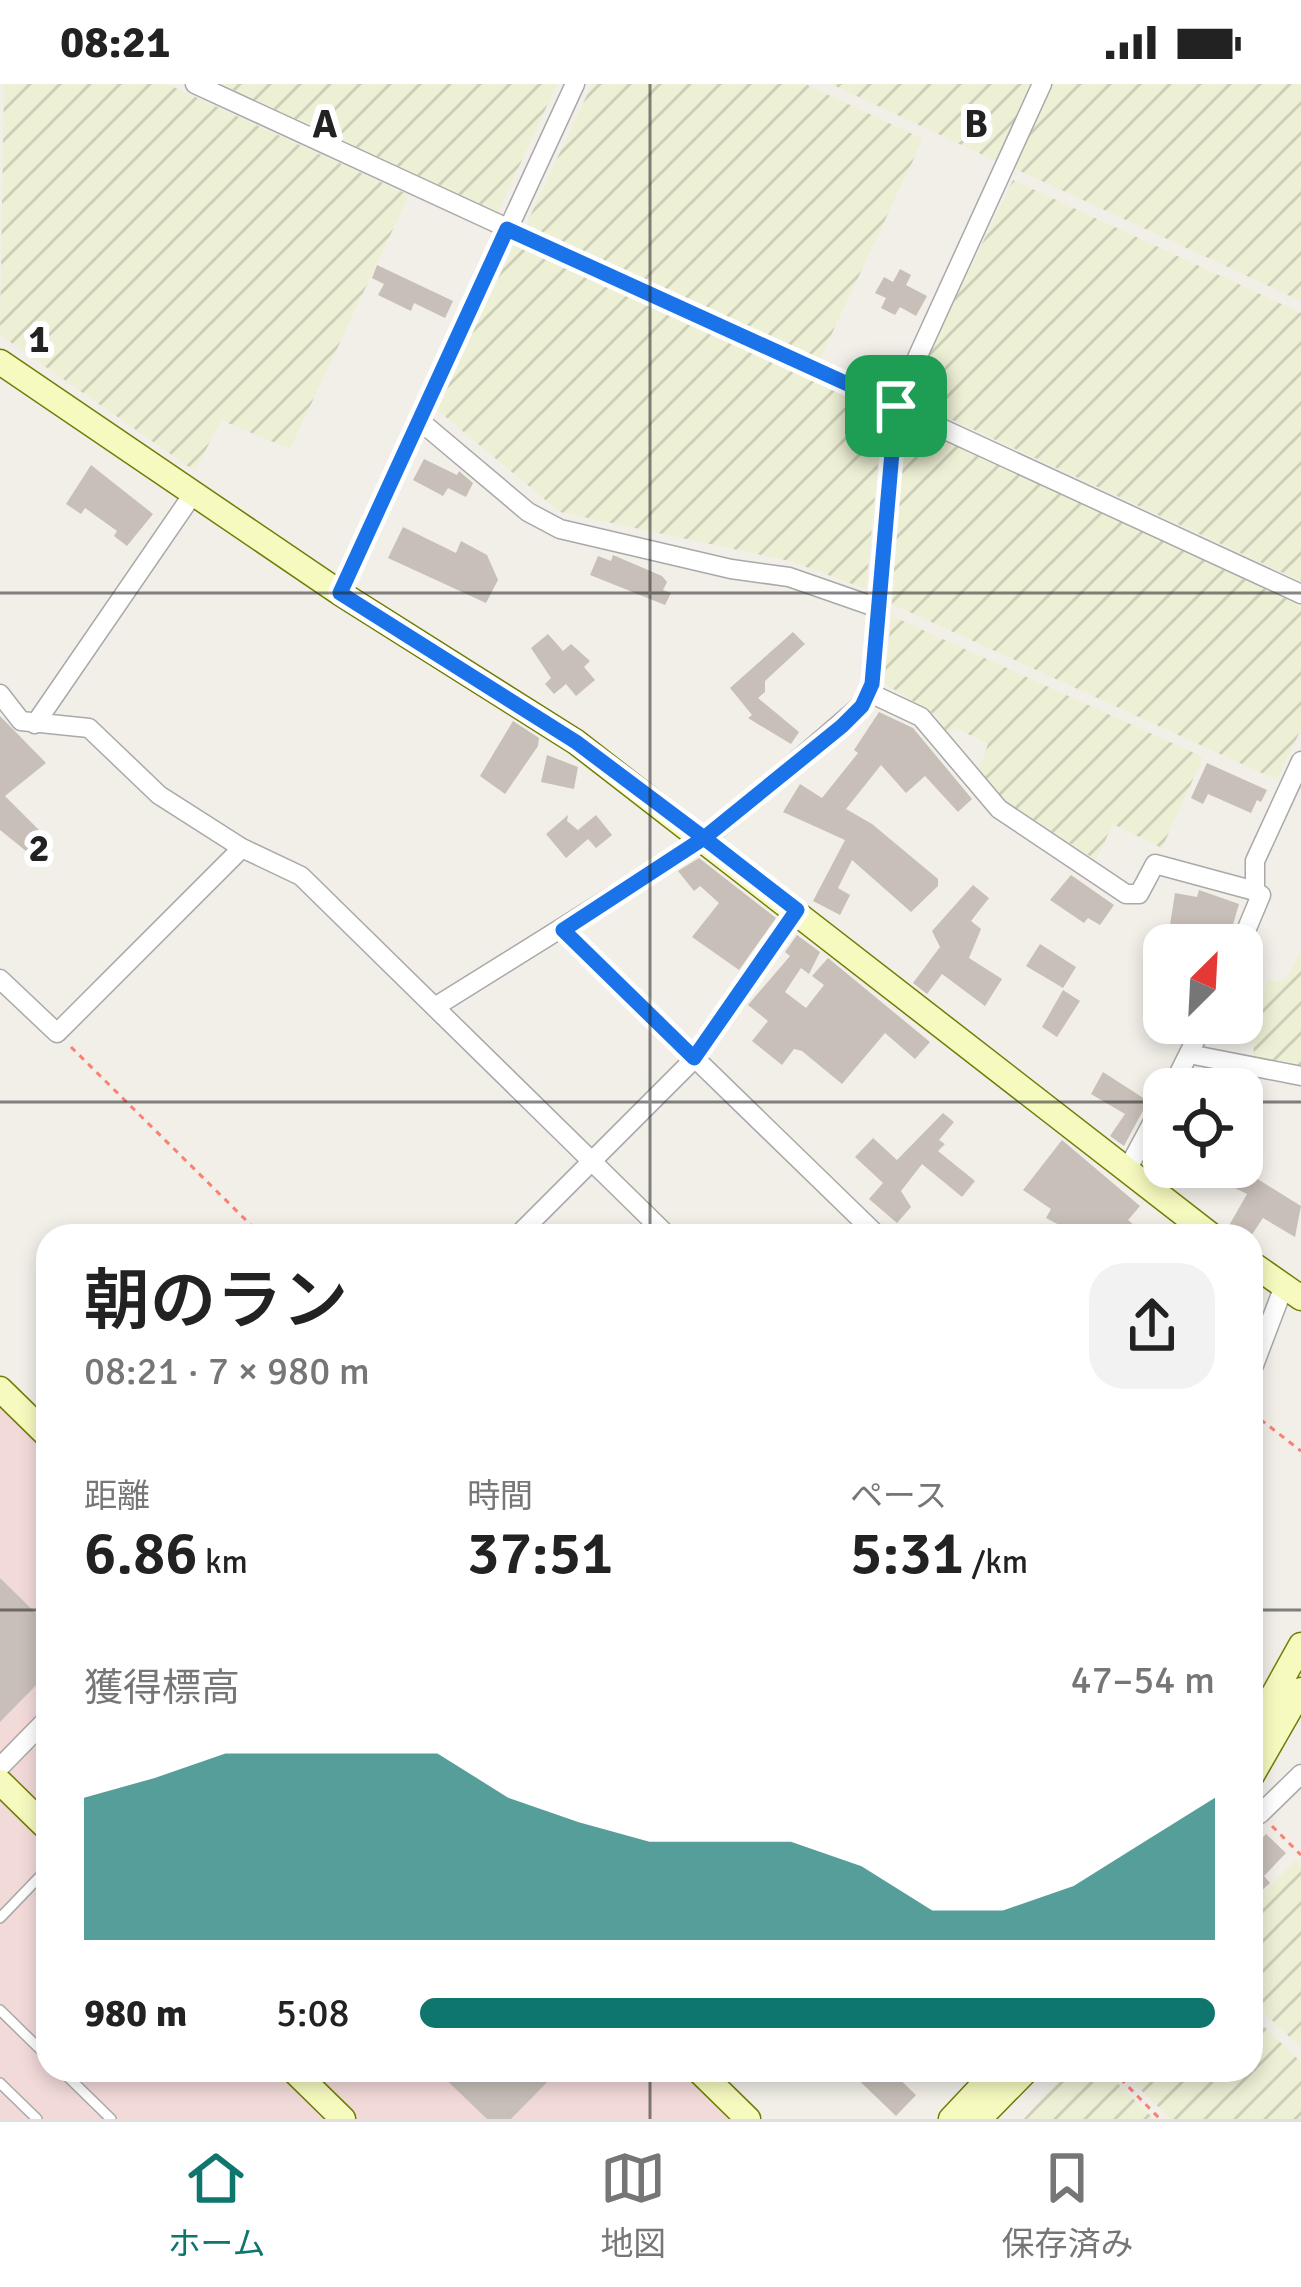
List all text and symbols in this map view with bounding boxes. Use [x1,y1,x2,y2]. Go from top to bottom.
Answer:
text: 08:21 [60,15,170,70]
text: A [313,100,338,148]
text: B [964,100,988,148]
text: 1 [28,315,50,363]
pin [845,355,947,457]
icon: arrive [863,373,929,439]
text: 2 [28,824,50,872]
north arrow [1143,924,1263,1044]
map controls [1143,924,1263,1188]
button: locate [1143,1068,1263,1188]
text: 朝のラン [84,1261,348,1342]
button: share [1089,1263,1215,1389]
text: 08:21 · 7 × 980 m [84,1347,370,1395]
text: 距離 [84,1476,150,1517]
text: 時間 [467,1476,533,1517]
text: ペース [850,1476,947,1517]
text: 6.86 [84,1517,198,1591]
text: 37:51 [467,1517,614,1591]
text: 5:31 [850,1517,964,1591]
text: km [198,1542,248,1583]
text: /km [964,1542,1028,1583]
text: 47–54 m [1070,1656,1215,1704]
text: 獲得標高 [84,1664,240,1712]
text: 980 m [84,1989,187,2037]
text: 5:08 [276,1989,350,2037]
tab: ホーム [167,2145,266,2265]
tab: 地図 [600,2145,666,2265]
tab: 保存済み [1001,2145,1133,2265]

